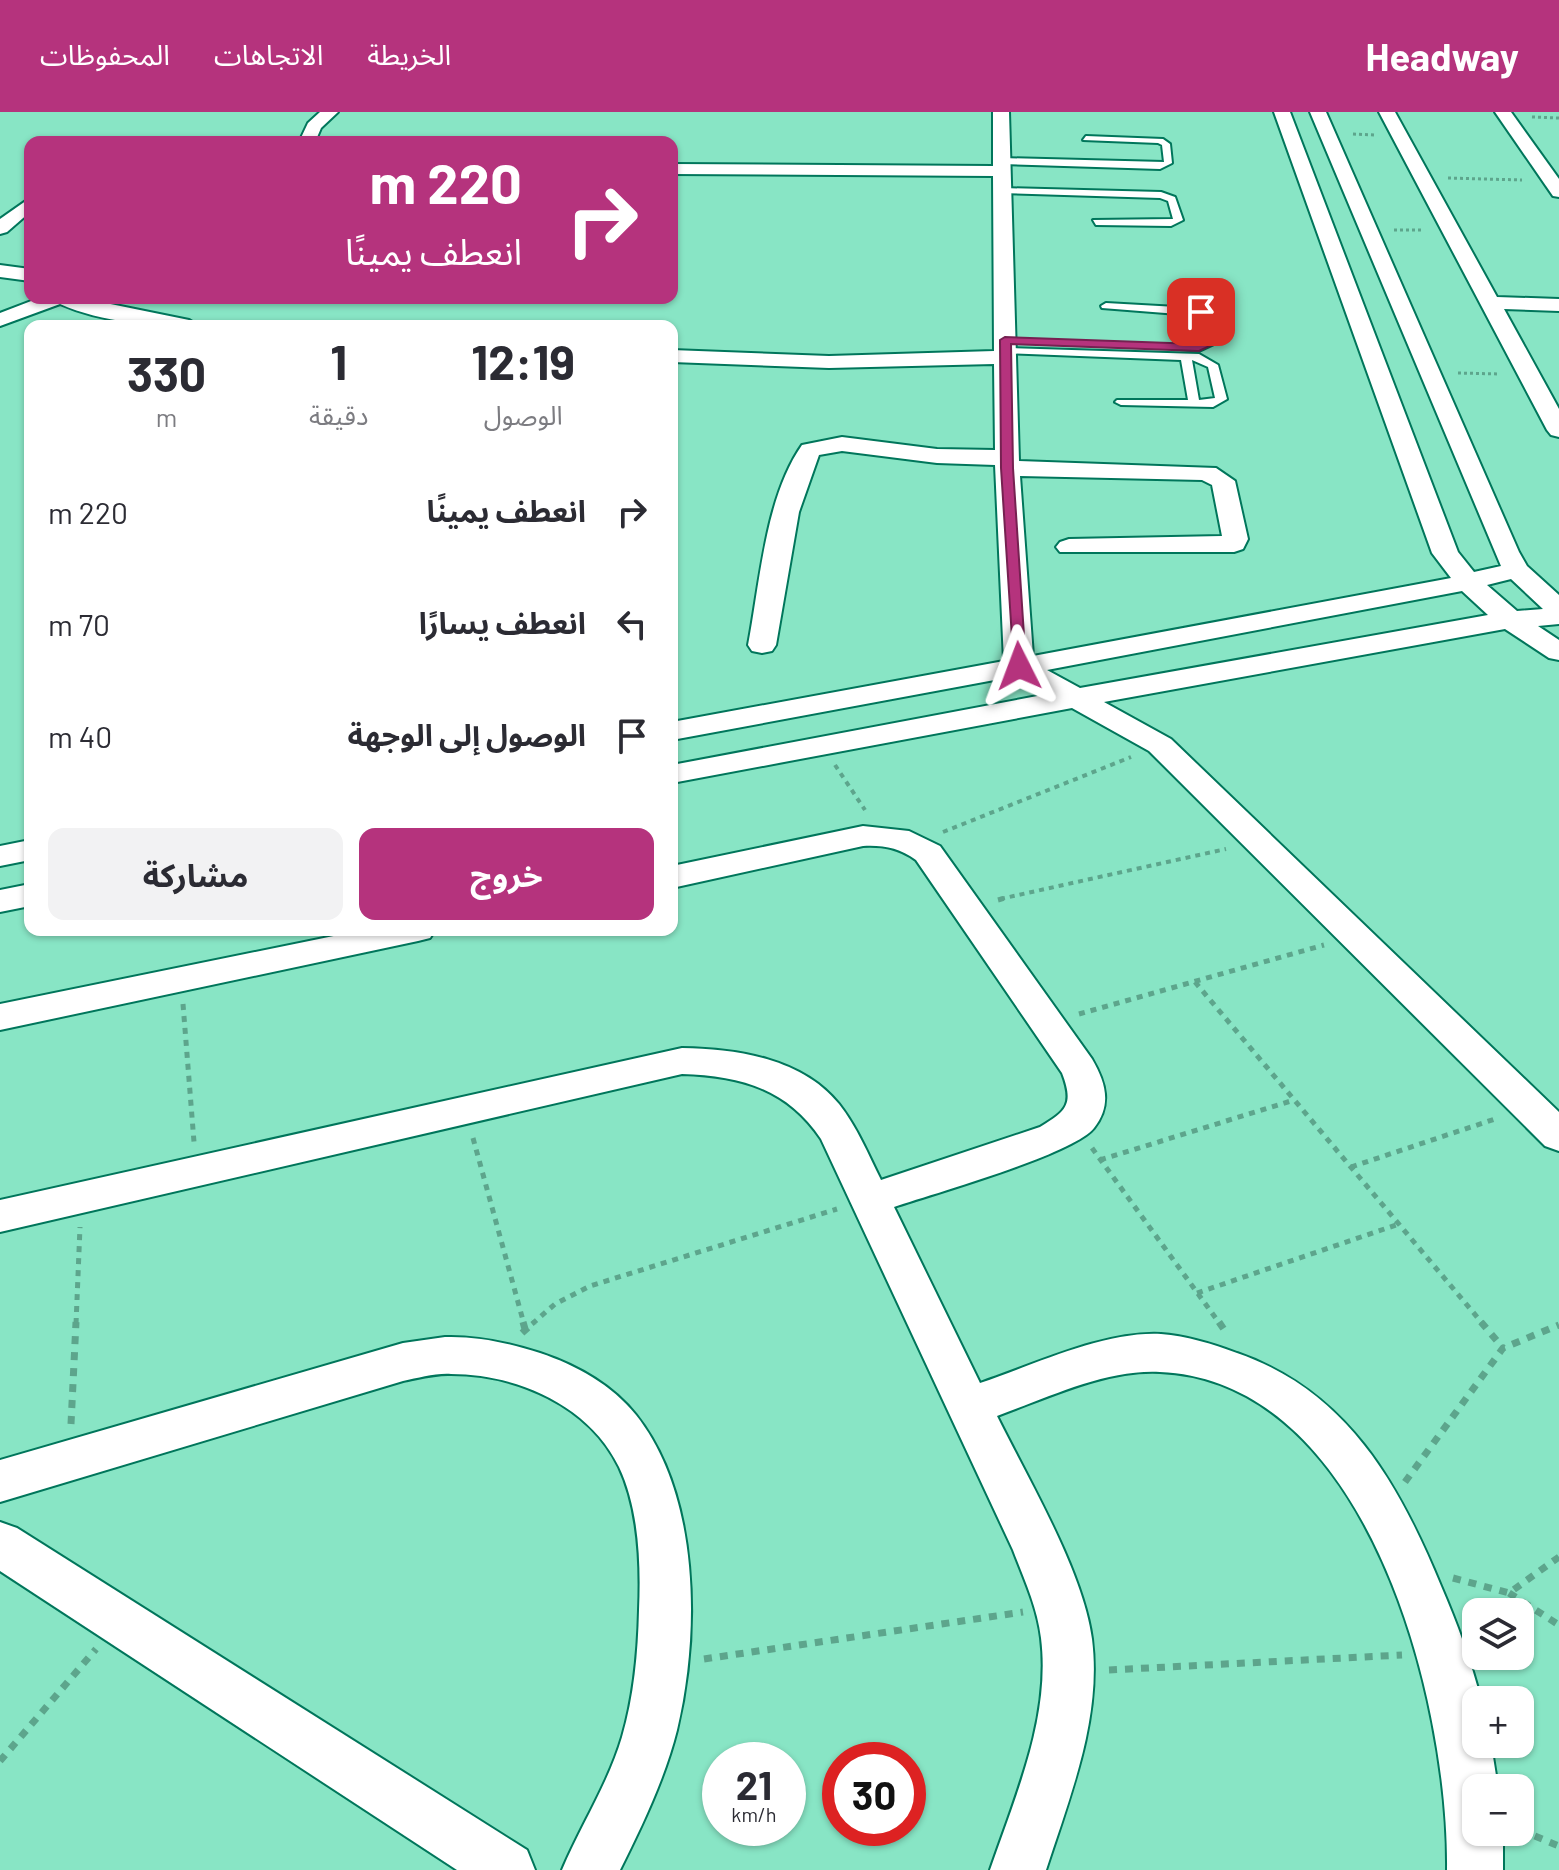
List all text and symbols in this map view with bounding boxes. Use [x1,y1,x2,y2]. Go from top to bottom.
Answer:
text: Headway [1366,33,1519,79]
text: المحفوظات [40,37,170,71]
text: الاتجاهات [214,37,323,71]
text: الخريطة [367,37,451,71]
text: 220 m [369,148,522,215]
icon: right [550,168,654,272]
text: انعطف يمينًا [345,229,522,272]
pin [1167,278,1235,346]
icon: arrive [1179,290,1223,334]
text: 1 [330,332,347,390]
text: 12:19 [471,332,575,390]
text: 330 [127,344,206,402]
text: دقيقة [309,399,368,430]
text: الوصول [484,399,563,430]
text: m [156,401,177,432]
icon: right [610,490,654,534]
text: انعطف يمينًا [427,492,586,528]
text: 220 m [48,494,128,530]
icon: left [610,602,654,646]
text: انعطف يسارًا [419,604,586,640]
text: 70 m [48,606,110,642]
position arrow [977,624,1061,708]
icon: arrive [610,714,654,758]
text: الوصول إلى الوجهة [347,716,586,752]
text: 40 m [48,718,112,754]
button: مشاركة [48,828,343,920]
button: خروج [359,828,654,920]
map controls [1462,1598,1534,1846]
button: layers [1462,1598,1534,1670]
button: + [1462,1686,1534,1758]
speed limit sign: 30 [822,1742,926,1846]
text: 21 [736,1760,772,1808]
button: − [1462,1774,1534,1846]
text: km/h [731,1802,777,1826]

